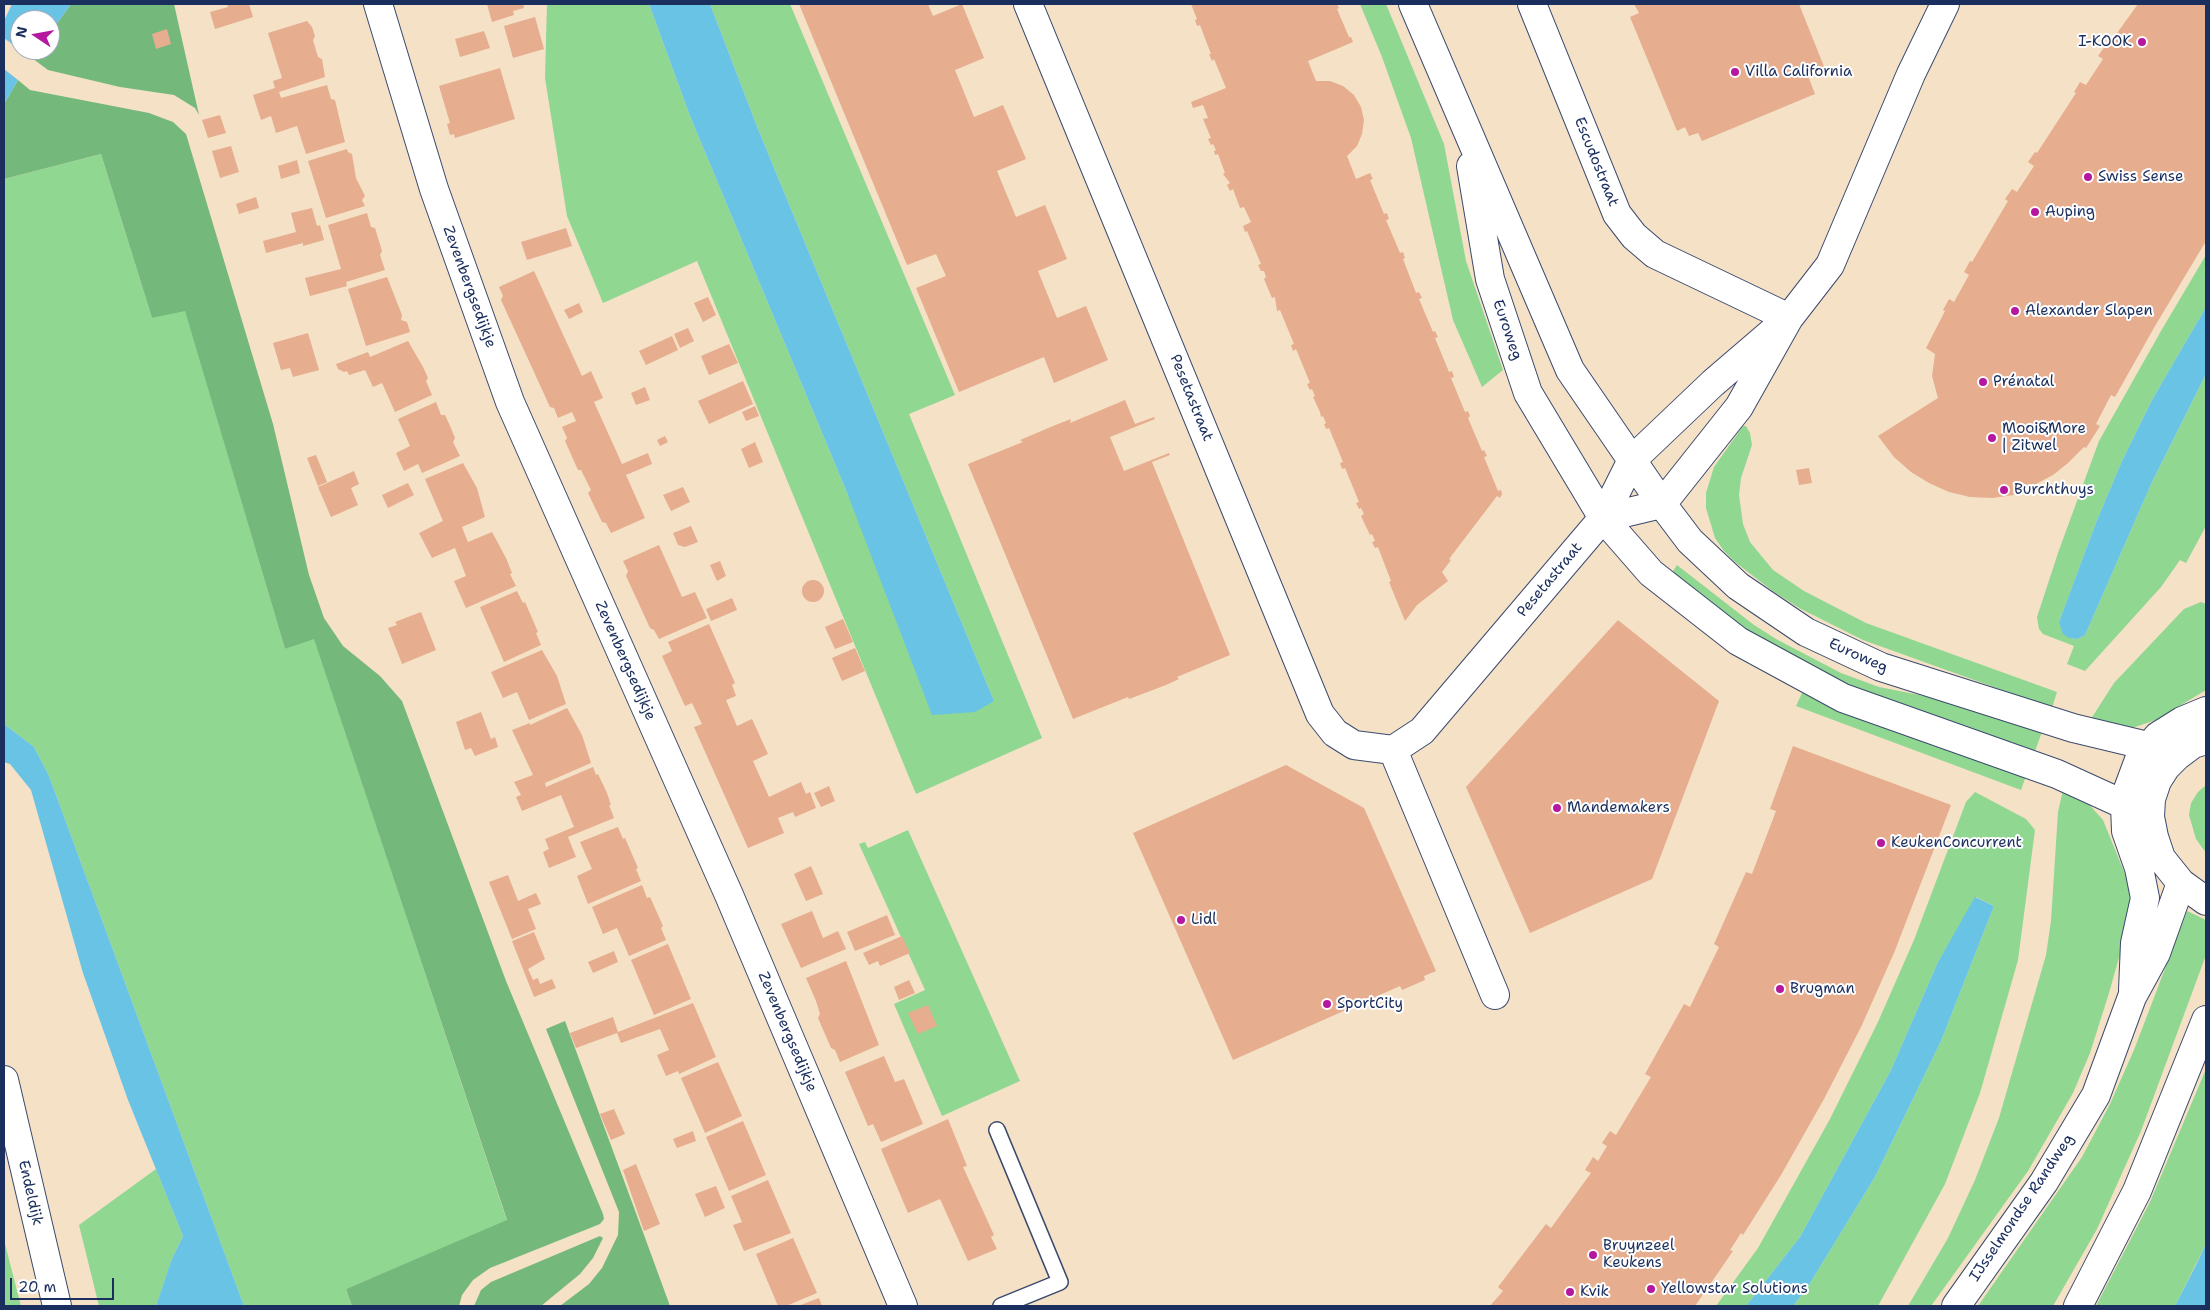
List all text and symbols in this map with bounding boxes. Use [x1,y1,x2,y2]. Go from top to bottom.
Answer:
north arrow [10,10,60,60]
text: N [11,25,31,39]
place label: I-KOOK [2078,33,2132,51]
marker: I-KOOK [2136,36,2148,48]
place label: Villa California [1745,63,1852,81]
marker: Villa California [1729,66,1741,78]
street label: Escudostraat [1570,115,1622,209]
place label: Swiss Sense [2098,168,2184,186]
marker: Swiss Sense [2082,171,2094,183]
place label: Auping [2045,203,2095,221]
marker: Auping [2029,206,2041,218]
street label: Zevenbergsedijkje [439,223,499,351]
street label: Euroweg [1488,297,1526,363]
place label: Alexander Slapen [2025,302,2153,320]
marker: Alexander Slapen [2009,305,2021,317]
street label: Pesetastraat [1165,352,1217,444]
place label: Prénatal [1993,373,2054,391]
marker: Prénatal [1977,376,1989,388]
place label: Mooi&More | Zitwel [2002,420,2086,455]
marker: Mooi&More | Zitwel [1986,432,1998,444]
place label: Burchthuys [2014,481,2094,499]
marker: Burchthuys [1998,484,2010,496]
street label: Pesetastraat [1514,539,1586,621]
street label: Zevenbergsedijkje [591,599,659,723]
street label: Euroweg [1826,635,1890,677]
place label: Mandemakers [1567,799,1670,817]
marker: Mandemakers [1551,802,1563,814]
place label: KeukenConcurrent [1891,834,2022,852]
marker: KeukenConcurrent [1875,837,1887,849]
place label: Lidl [1191,911,1217,929]
marker: Lidl [1175,914,1187,926]
street label: Zevenbergsedijkje [754,969,820,1095]
place label: Brugman [1790,980,1855,998]
marker: Brugman [1774,983,1786,995]
place label: SportCity [1337,995,1403,1013]
marker: SportCity [1321,998,1333,1010]
street label: IJsselmondse Randweg [1966,1131,2078,1285]
street label: Endeldijk [14,1159,46,1227]
place label: Bruynzeel Keukens [1603,1237,1674,1272]
marker: Bruynzeel Keukens [1587,1249,1599,1261]
scale bar [12,1268,116,1300]
text: 20 m [18,1277,57,1297]
place label: Yellowstar Solutions [1661,1280,1808,1298]
place label: Kvik [1580,1283,1609,1301]
marker: Yellowstar Solutions [1645,1283,1657,1295]
marker: Kvik [1564,1286,1576,1298]

